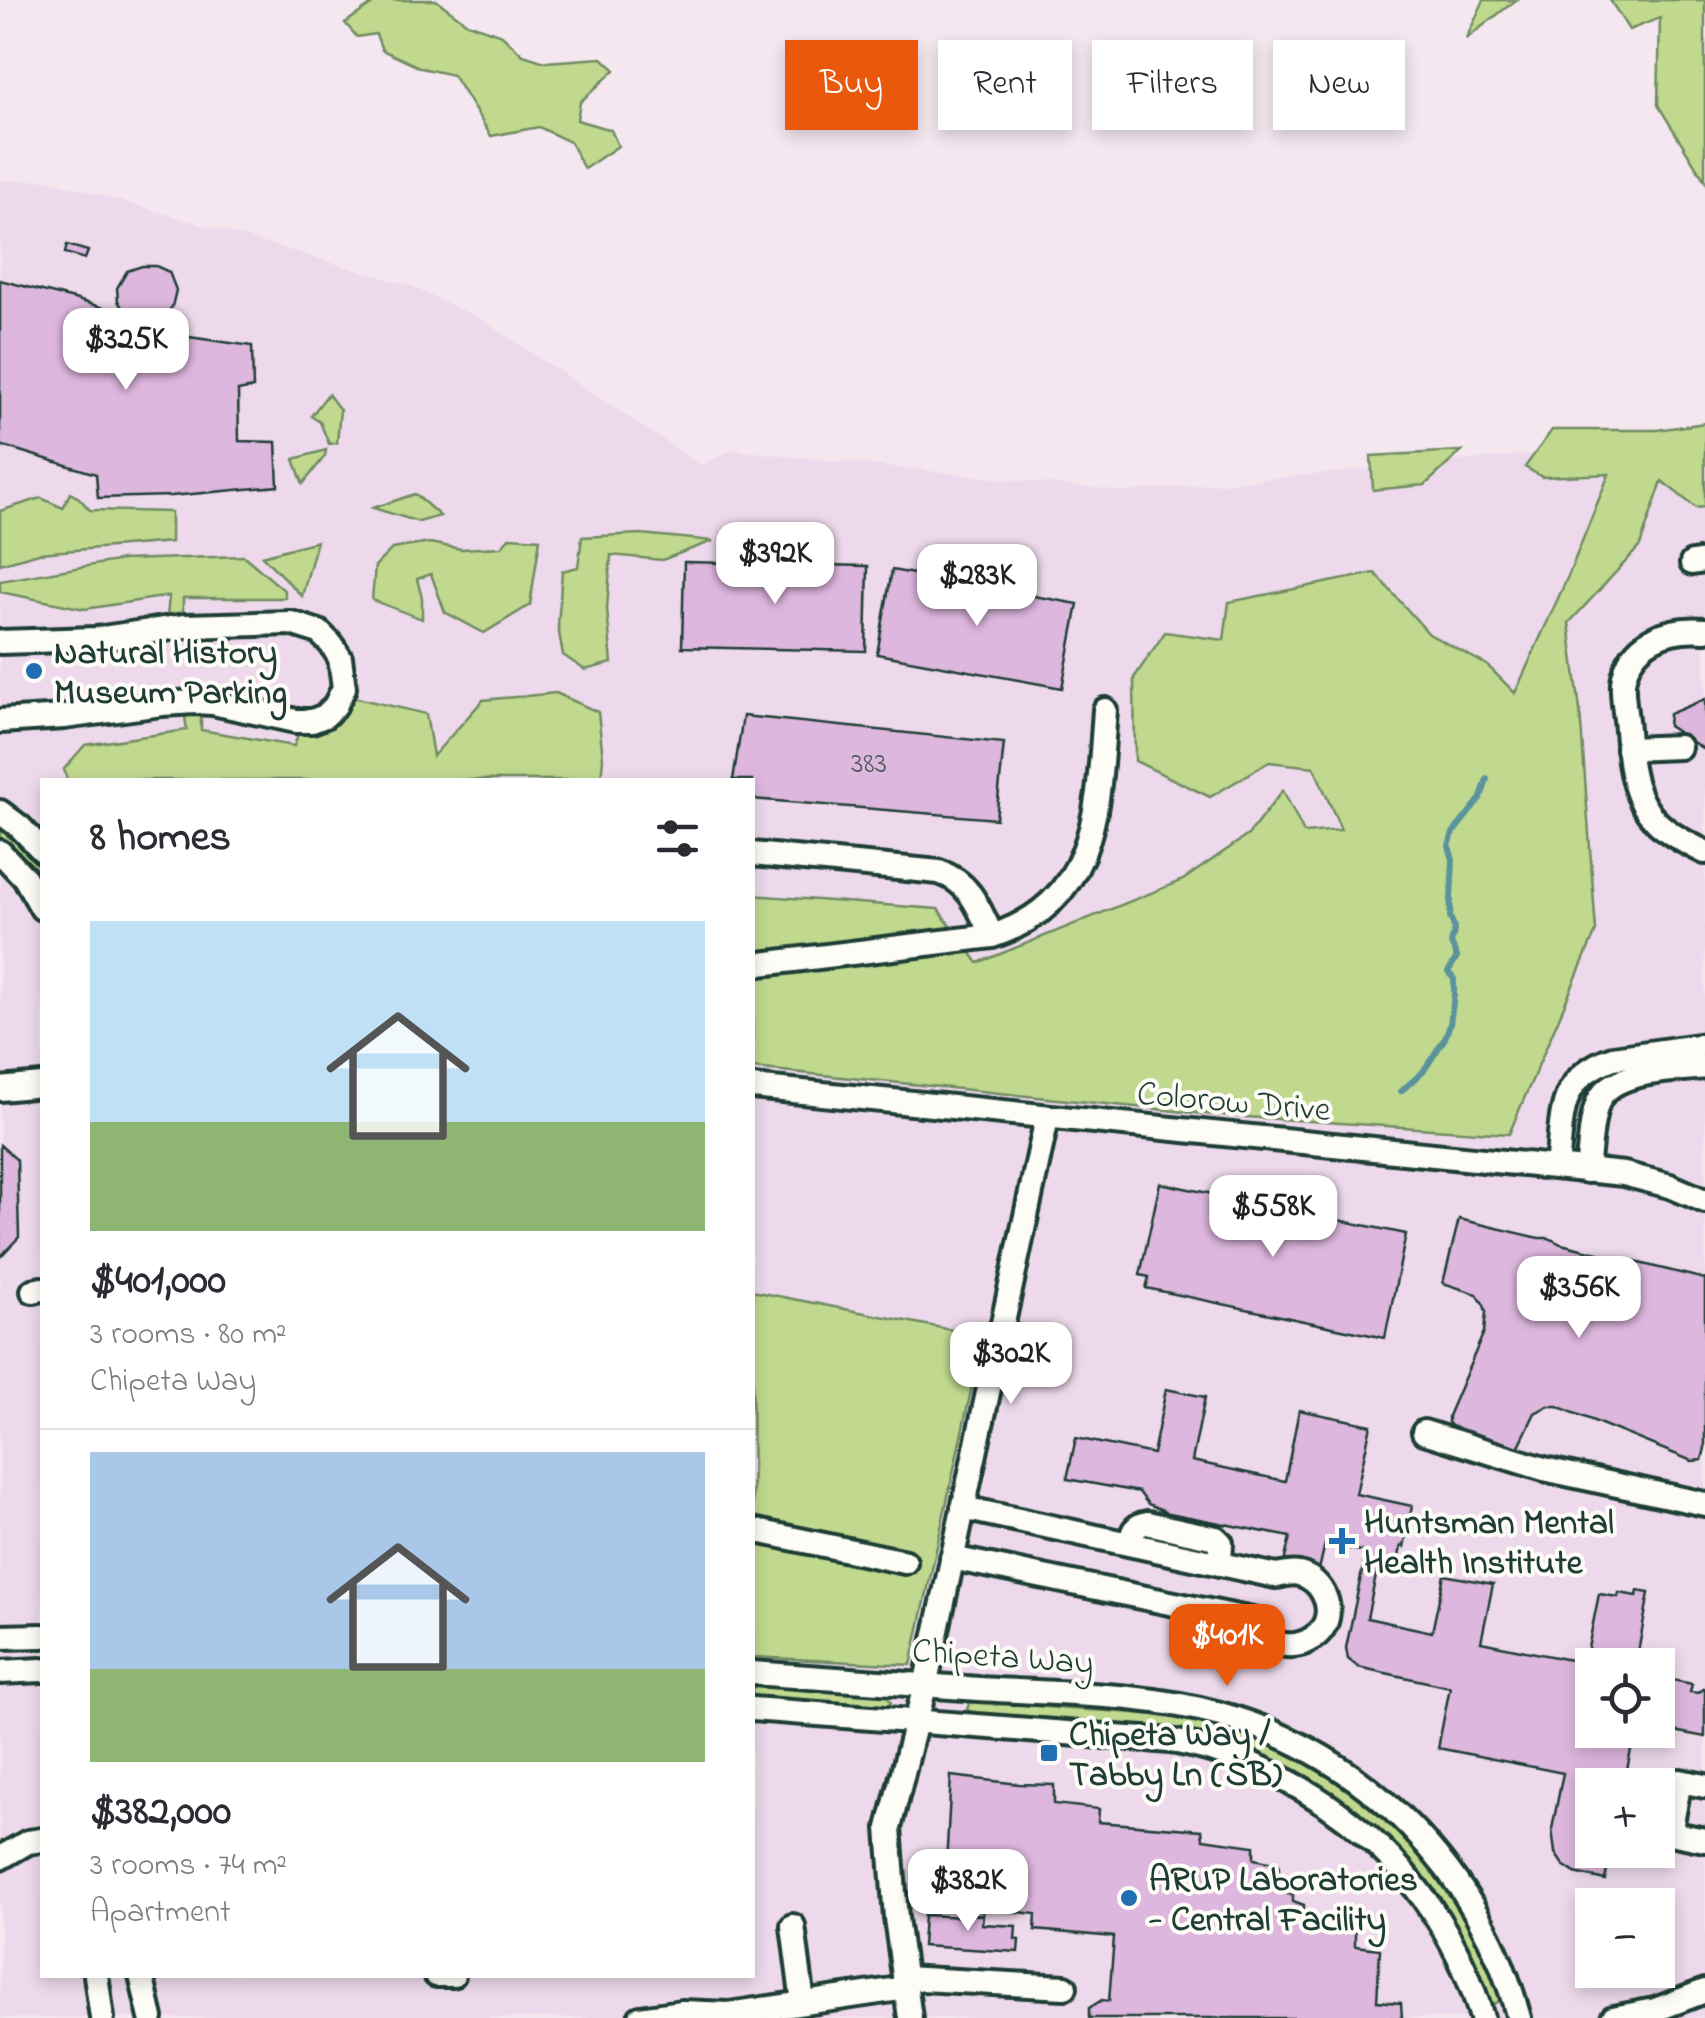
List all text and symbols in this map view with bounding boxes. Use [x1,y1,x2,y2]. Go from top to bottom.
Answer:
chip: Buy [785,40,918,130]
chip: Rent [938,40,1072,130]
chip: Filters [1092,40,1253,130]
chip: New [1273,40,1405,130]
pin: $325K [56,308,196,393]
text: $325K [85,317,167,364]
pin: $392K [705,522,845,607]
text: $392K [738,531,812,578]
pin: $283K [907,544,1047,629]
text: $283K [939,553,1015,600]
place label: Natural History Museum Parking [54,629,287,721]
marker: Natural History Museum Parking [23,660,45,682]
house number: 383 [851,743,887,787]
text: 8 homes [90,808,231,869]
icon: filters [650,811,705,866]
icon: home [308,986,488,1166]
street label: Colorow Drive [1135,1070,1333,1137]
pin: $558K [1203,1175,1343,1260]
text: $558K [1231,1184,1315,1231]
text: $401,000 [90,1251,226,1312]
pin: $356K [1509,1256,1649,1341]
text: $356K [1539,1265,1619,1312]
text: 3 rooms · 80 m² [90,1312,287,1359]
pin: $302K [941,1322,1081,1407]
text: $302K [972,1331,1050,1378]
text: Chipeta Way [90,1359,256,1406]
place label: Huntsman Mental Health Institute [1364,1499,1614,1590]
icon: home [308,1517,488,1697]
marker: Huntsman Mental Health Institute [1329,1528,1355,1554]
pin: $401K [1157,1604,1297,1689]
text: $401K [1191,1613,1263,1660]
street label: Chipeta Way [910,1627,1095,1690]
map controls [1575,1648,1675,1988]
button: locate [1575,1648,1675,1748]
place label: Chipeta Way / Tabby Ln (SB) [1069,1711,1283,1803]
marker: Chipeta Way / Tabby Ln (SB) [1038,1742,1060,1764]
button: + [1575,1768,1675,1868]
text: $382,000 [90,1782,231,1843]
text: 3 rooms · 74 m² [90,1843,287,1890]
pin: $382K [898,1849,1038,1934]
place label: ARUP Laboratories - Central Facility [1148,1856,1418,1948]
text: $382K [930,1858,1006,1905]
marker: ARUP Laboratories - Central Facility [1118,1887,1140,1909]
button: − [1575,1888,1675,1988]
text: Apartment [90,1890,231,1937]

